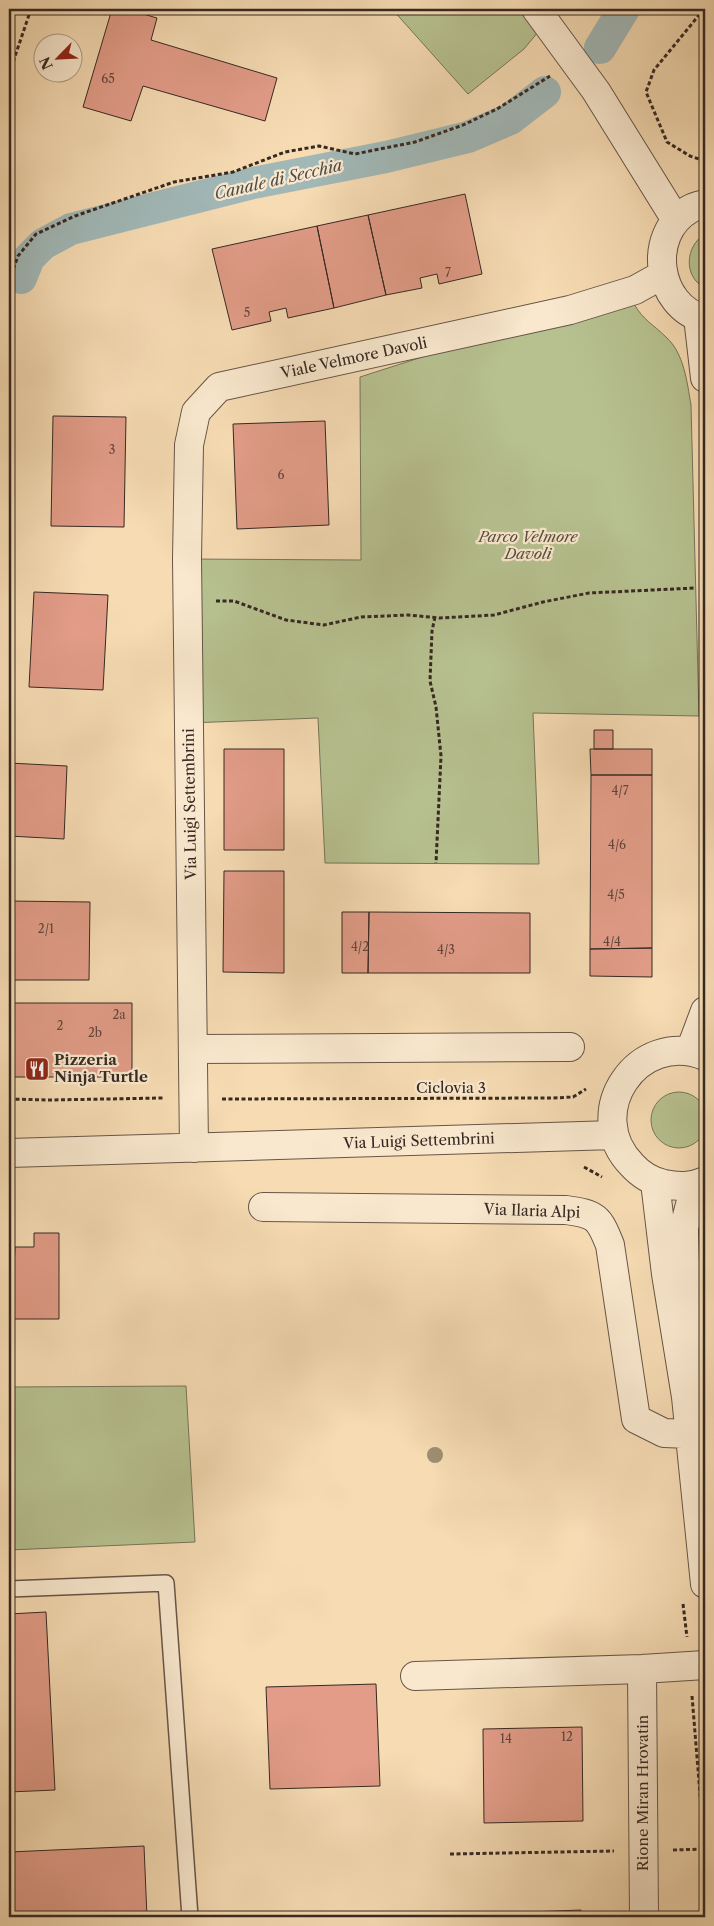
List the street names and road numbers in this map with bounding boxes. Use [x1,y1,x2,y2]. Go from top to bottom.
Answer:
street label: Viale Velmore Davoli [278,333,429,383]
street label: Via Luigi Settembrini [179,728,200,881]
street label: Ciclovia 3 [416,1078,486,1097]
street label: Via Luigi Settembrini [342,1128,495,1153]
street label: Via Ilaria Alpi [482,1199,581,1222]
street label: Rione Miran Hrovatin [633,1714,652,1871]

